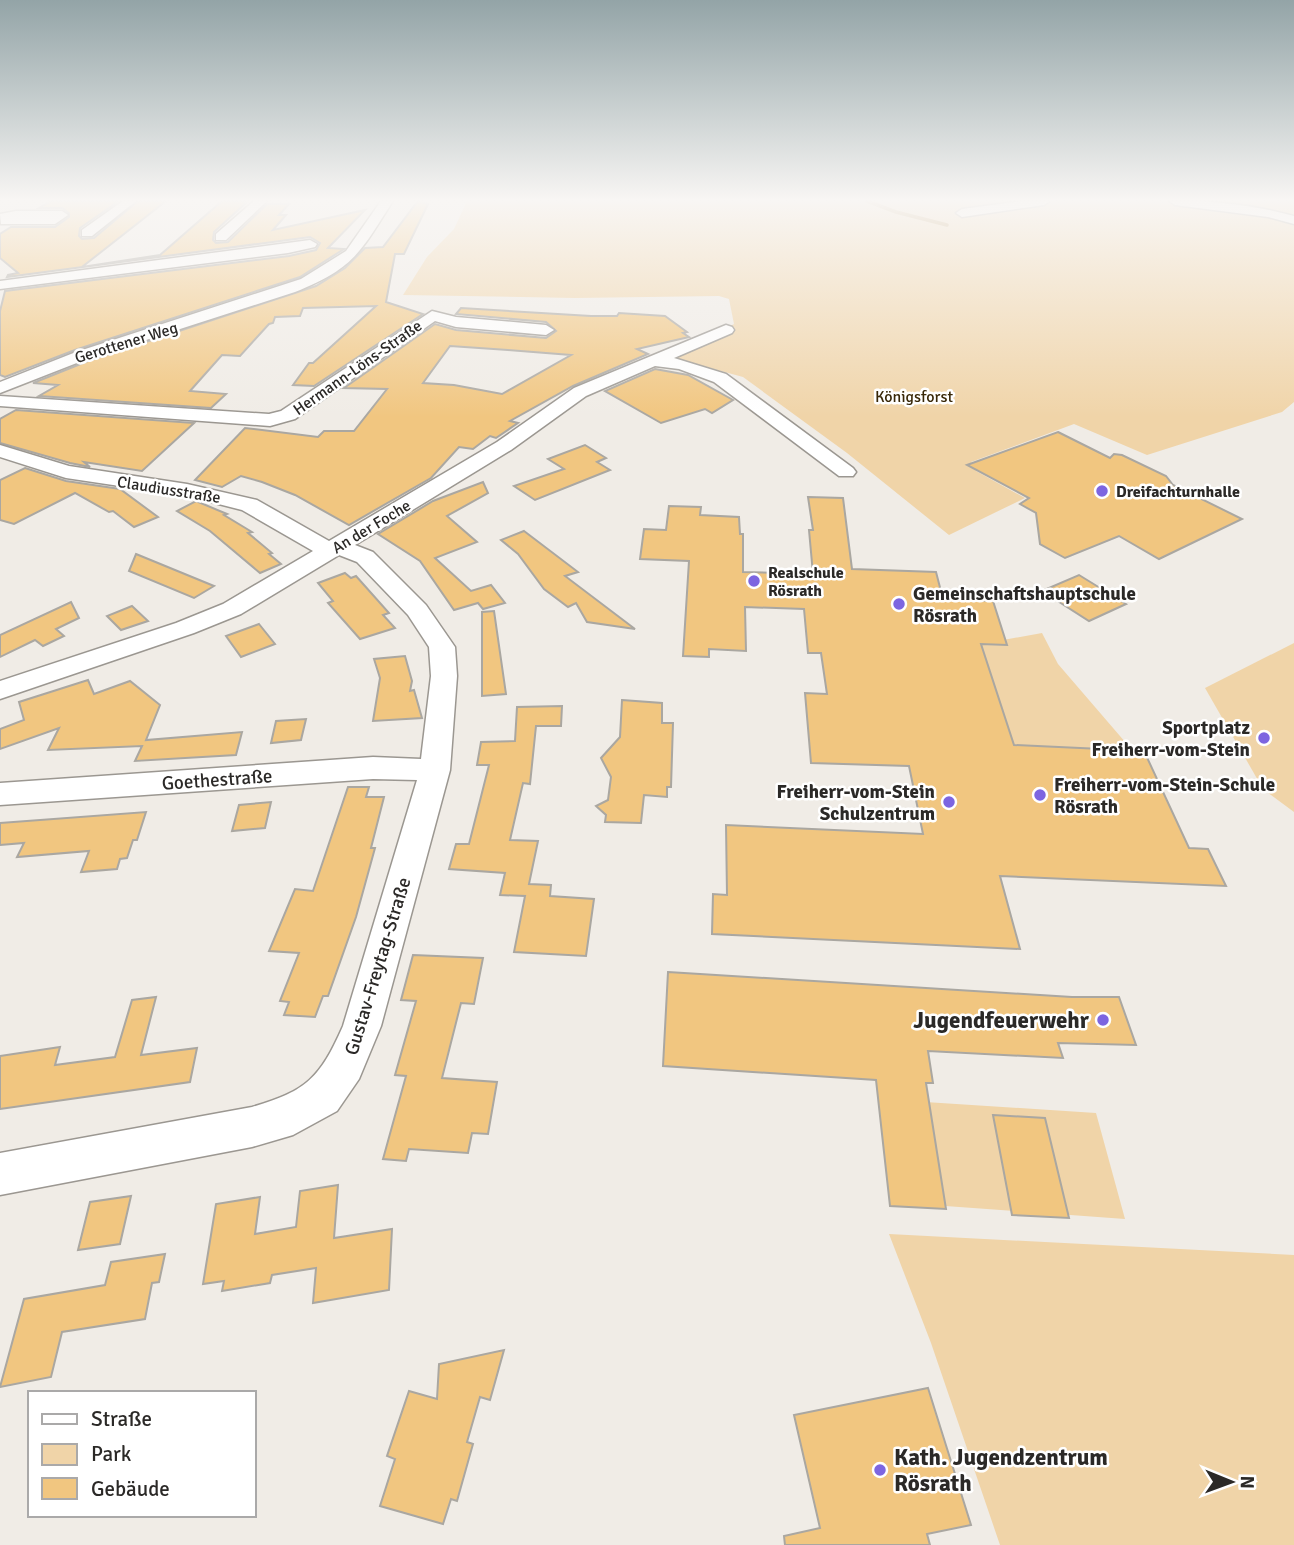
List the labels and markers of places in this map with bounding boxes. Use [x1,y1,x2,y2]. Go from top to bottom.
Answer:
place label: Dreifachturnhalle [1116,482,1240,502]
marker: Dreifachturnhalle [1094,483,1110,499]
place label: Realschule Rösrath [768,563,844,601]
marker: Realschule Rösrath [746,573,762,589]
place label: Gemeinschaftshauptschule Rösrath [913,582,1136,628]
marker: Gemeinschaftshauptschule Rösrath [891,596,907,612]
place label: Sportplatz Freiherr-vom-Stein [1092,716,1250,762]
marker: Sportplatz Freiherr-vom-Stein [1256,730,1272,746]
place label: Freiherr-vom-Stein-Schule Rösrath [1054,773,1275,819]
place label: Freiherr-vom-Stein Schulzentrum [777,780,935,826]
marker: Freiherr-vom-Stein-Schule Rösrath [1032,787,1048,803]
marker: Freiherr-vom-Stein Schulzentrum [941,794,957,810]
place label: Jugendfeuerwehr [913,1006,1090,1035]
marker: Jugendfeuerwehr [1095,1012,1111,1028]
place label: Kath. Jugendzentrum Rösrath [894,1443,1108,1498]
marker: Kath. Jugendzentrum Rösrath [872,1462,888,1478]

